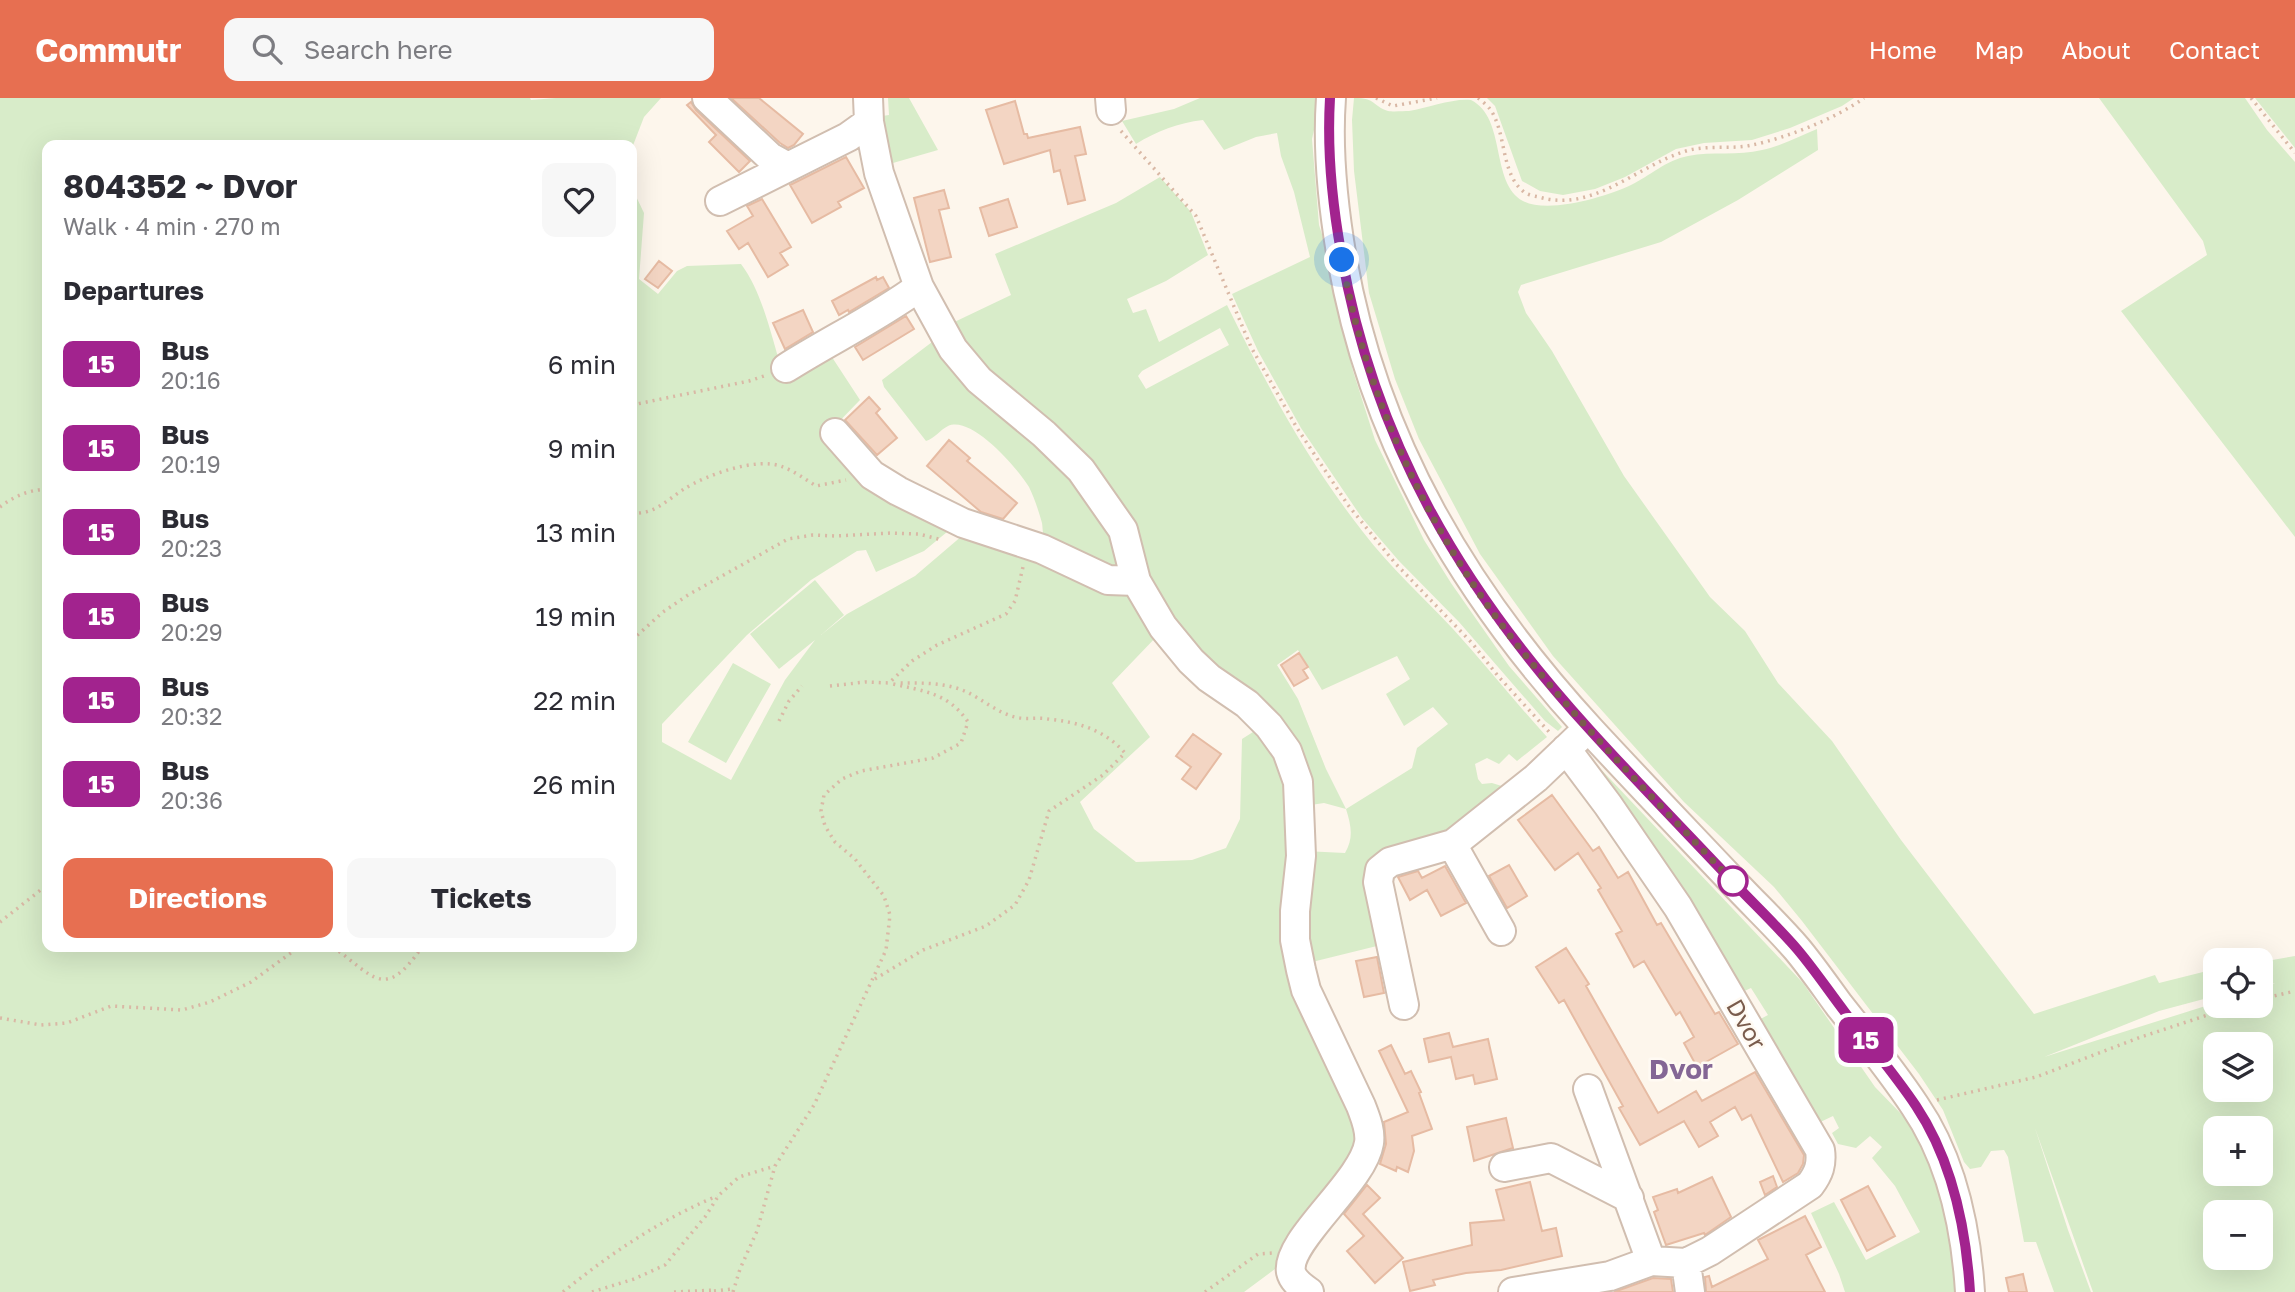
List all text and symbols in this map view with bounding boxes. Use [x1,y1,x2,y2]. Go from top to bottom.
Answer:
search box [224,18,714,81]
text: Commutr [35,30,182,69]
icon: search [248,30,286,68]
text: Search here [304,34,453,65]
text: Home [1869,35,1937,64]
text: Map [1975,35,2024,64]
text: About [2062,35,2131,64]
text: Contact [2169,35,2260,64]
button: heart [542,163,616,237]
text: 804352 ~ Dvor [63,166,298,205]
text: Walk · 4 min · 270 m [63,212,281,240]
your location [1324,242,1359,277]
text: Departures [63,275,204,306]
text: Bus [161,335,209,366]
text: 15 [88,349,115,378]
text: 6 min [548,349,616,380]
text: 20:16 [161,366,221,394]
text: Bus [161,419,209,450]
text: 15 [88,433,115,462]
text: 9 min [548,433,616,464]
text: 20:19 [161,450,221,478]
text: Bus [161,503,209,534]
text: 15 [88,517,115,546]
text: 13 min [536,517,616,548]
text: 20:23 [161,534,222,562]
text: Bus [161,587,209,618]
text: 15 [88,601,115,630]
text: 19 min [535,601,616,632]
text: 20:29 [161,618,223,646]
text: Bus [161,671,209,702]
text: 15 [88,685,115,714]
text: 22 min [533,685,616,716]
text: 20:32 [161,702,222,730]
text: Bus [161,755,209,786]
text: 15 [88,769,115,798]
text: 26 min [533,769,616,800]
text: 20:36 [161,786,223,814]
button: Directions [63,858,333,938]
button: Tickets [347,858,616,938]
unlabelled marker [1718,866,1748,896]
map controls [2203,948,2273,1270]
button: locate [2203,948,2273,1018]
street label: Dvor [1721,994,1773,1054]
line badge: 15 [1834,1017,1898,1063]
text: 15 [1853,1025,1880,1054]
button: layers [2203,1032,2273,1102]
district label: Dvor [1649,1052,1713,1085]
button: + [2203,1116,2273,1186]
button: − [2203,1200,2273,1270]

